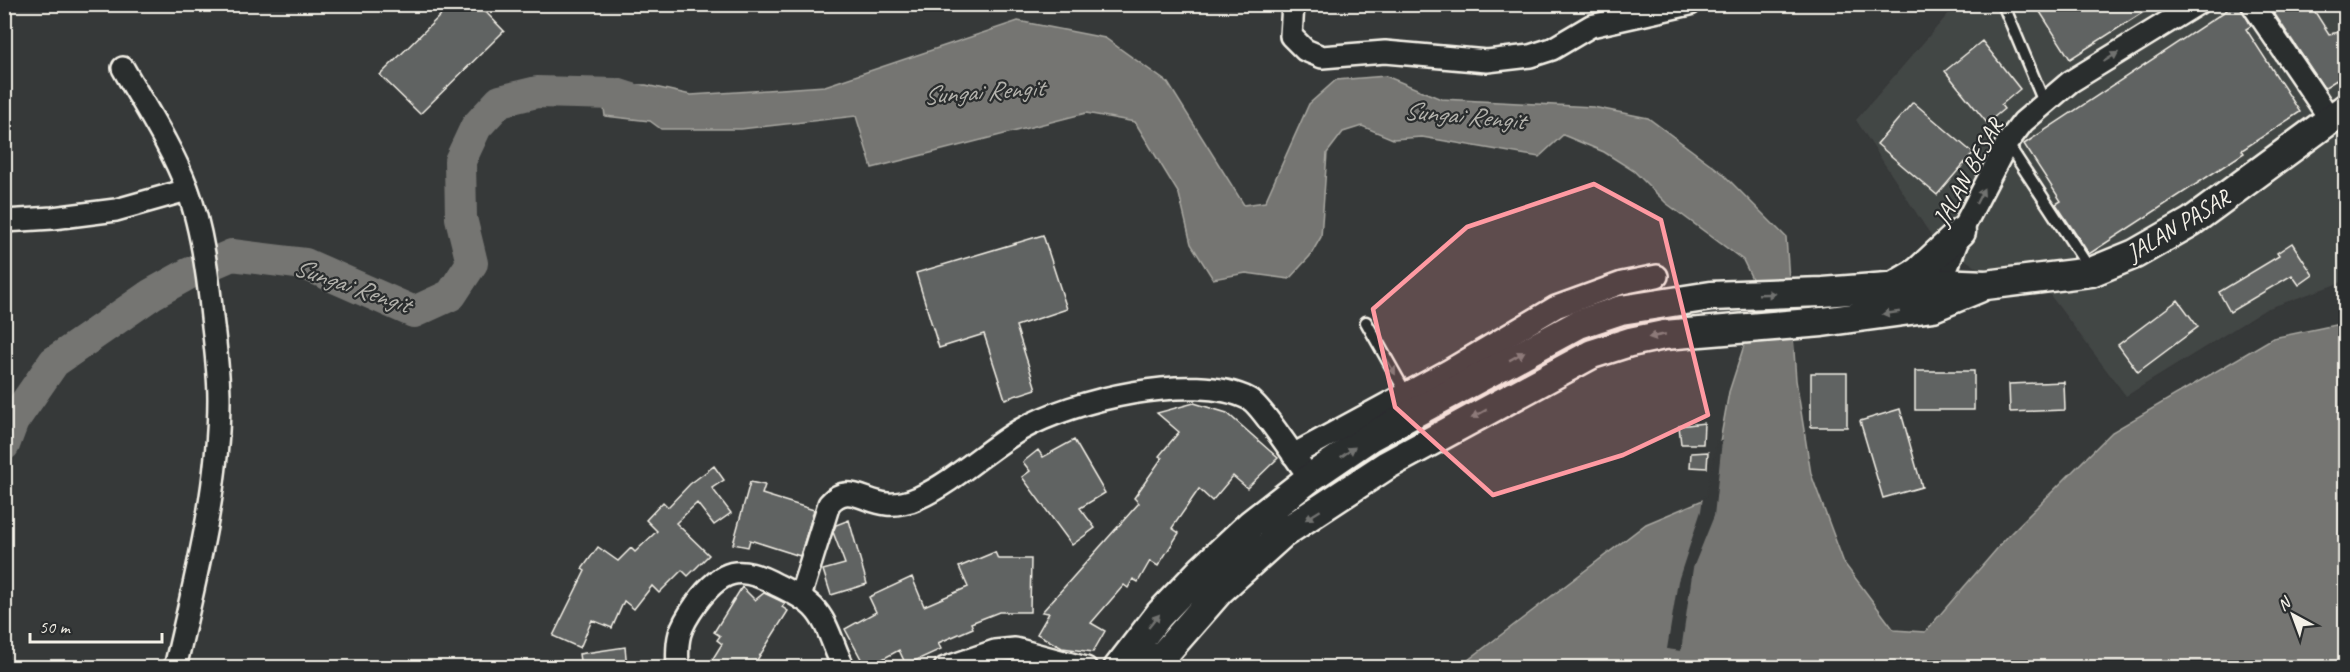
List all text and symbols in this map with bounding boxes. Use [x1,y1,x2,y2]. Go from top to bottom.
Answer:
one-way arrow [2103,52,2119,63]
water label: Sungai Rengit [922,70,1050,112]
water label: Sungai Rengit [1402,94,1531,138]
street label: JALAN BESAR [1926,111,2011,232]
street label: JALAN PASAR [2120,181,2237,268]
one-way arrow [1975,187,1985,204]
water label: Sungai Rengit [289,250,419,322]
one-way arrow [1758,290,1777,299]
one-way arrow [1881,308,1900,318]
one-way arrow [1647,332,1666,341]
one-way arrow [1509,351,1526,361]
one-way arrow [1386,358,1396,375]
one-way arrow [1471,409,1488,419]
one-way arrow [1339,446,1355,458]
one-way arrow [1305,509,1321,520]
north arrow [2263,585,2323,645]
text: N [2274,592,2296,615]
scale bar [30,606,162,644]
one-way arrow [1148,614,1160,629]
text: 50 m [39,616,72,638]

